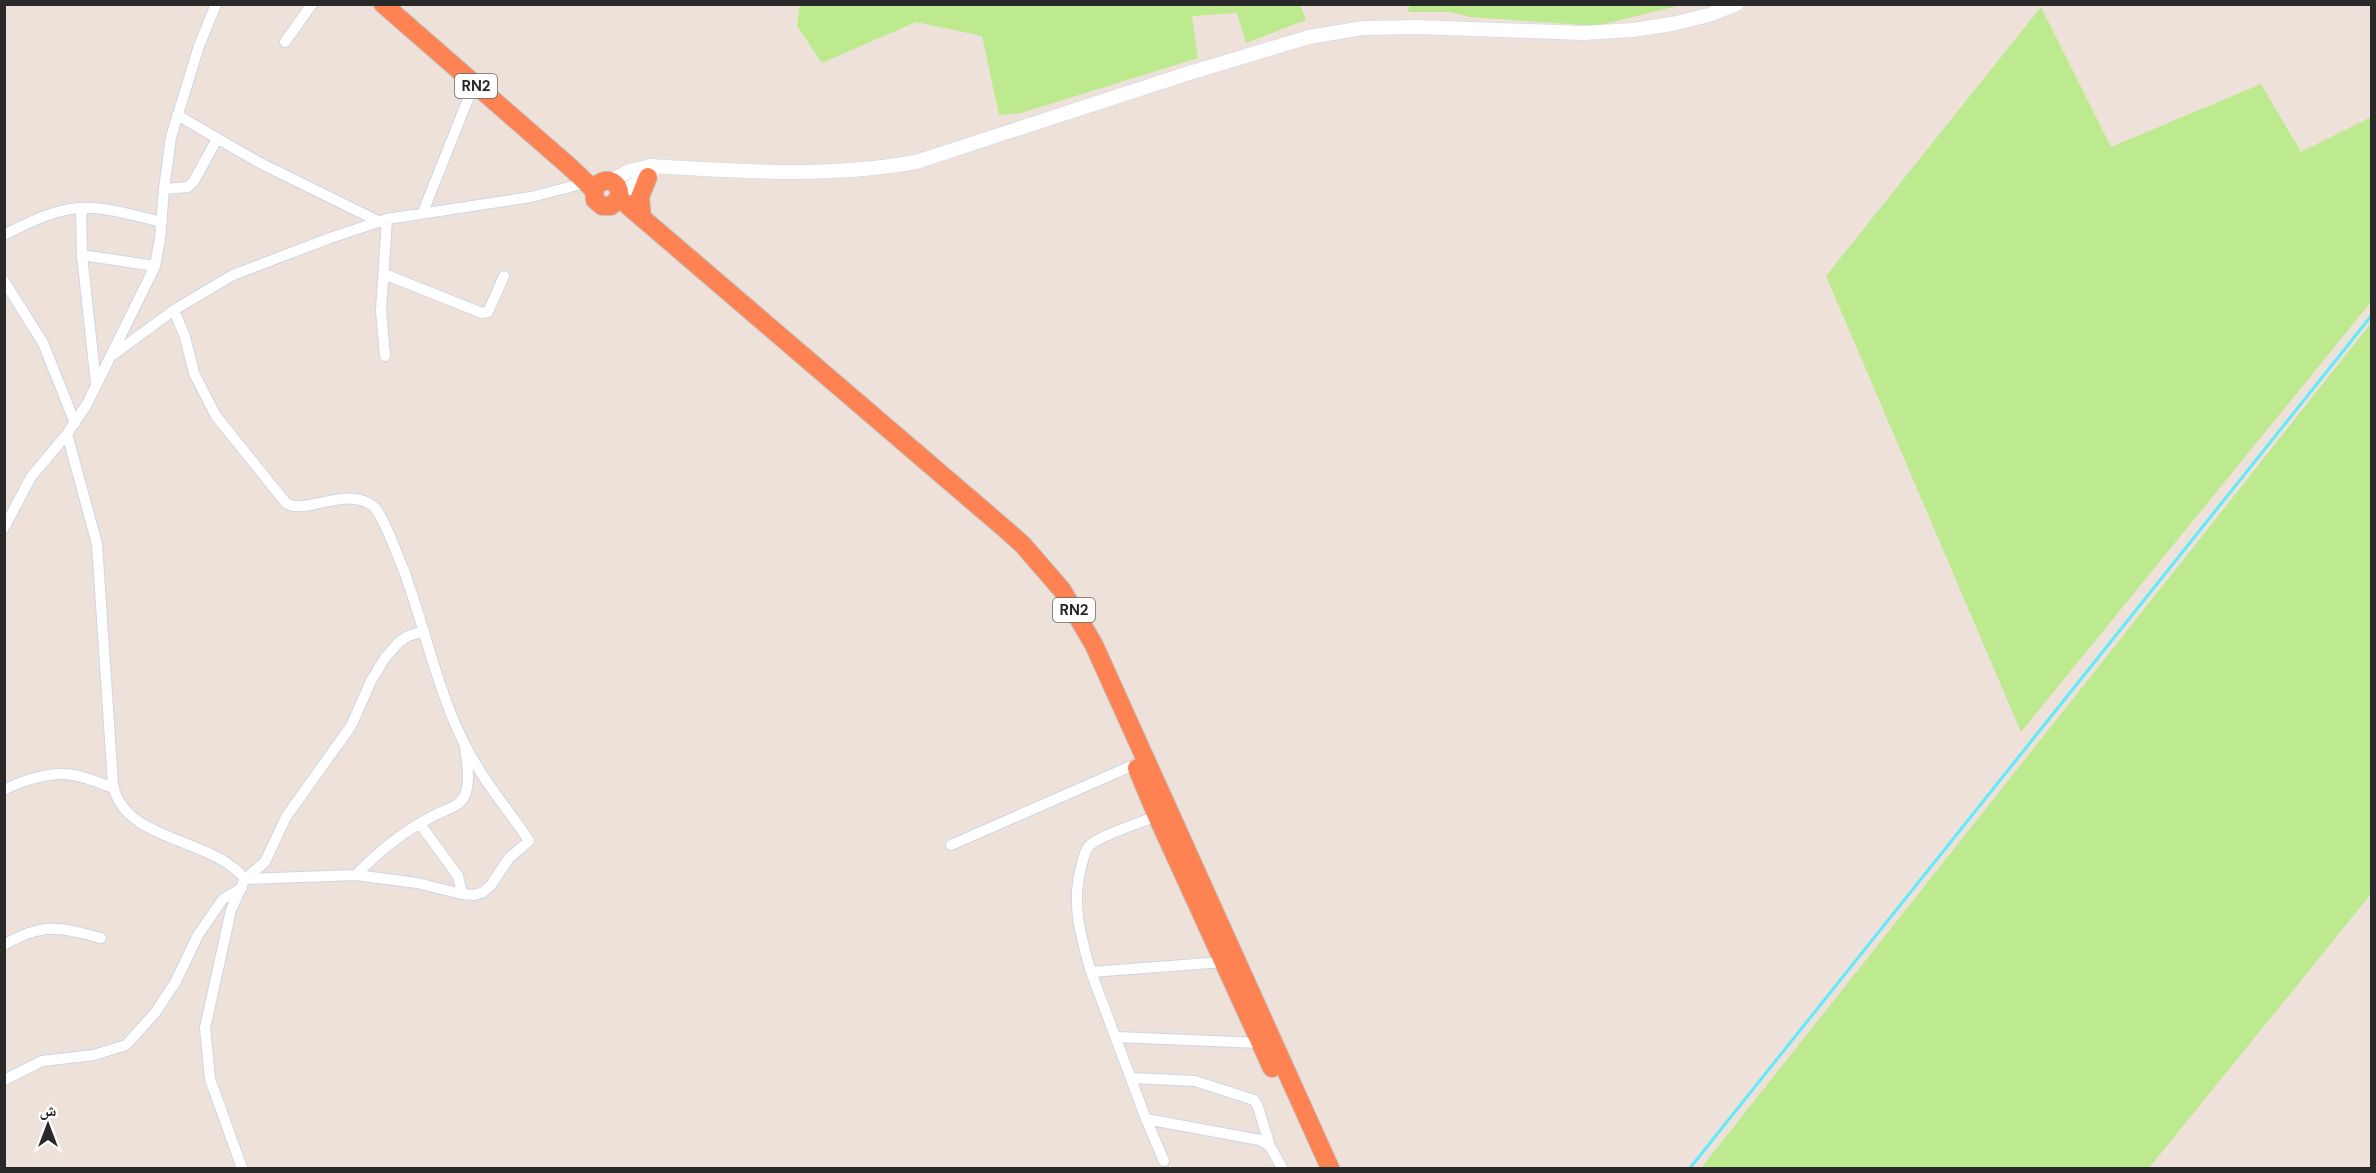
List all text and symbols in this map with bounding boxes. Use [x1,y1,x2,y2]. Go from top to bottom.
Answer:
road number: RN2 [455,74,497,98]
road number: RN2 [1053,598,1095,622]
north arrow [18,1095,78,1155]
text: ش [40,1100,57,1121]

